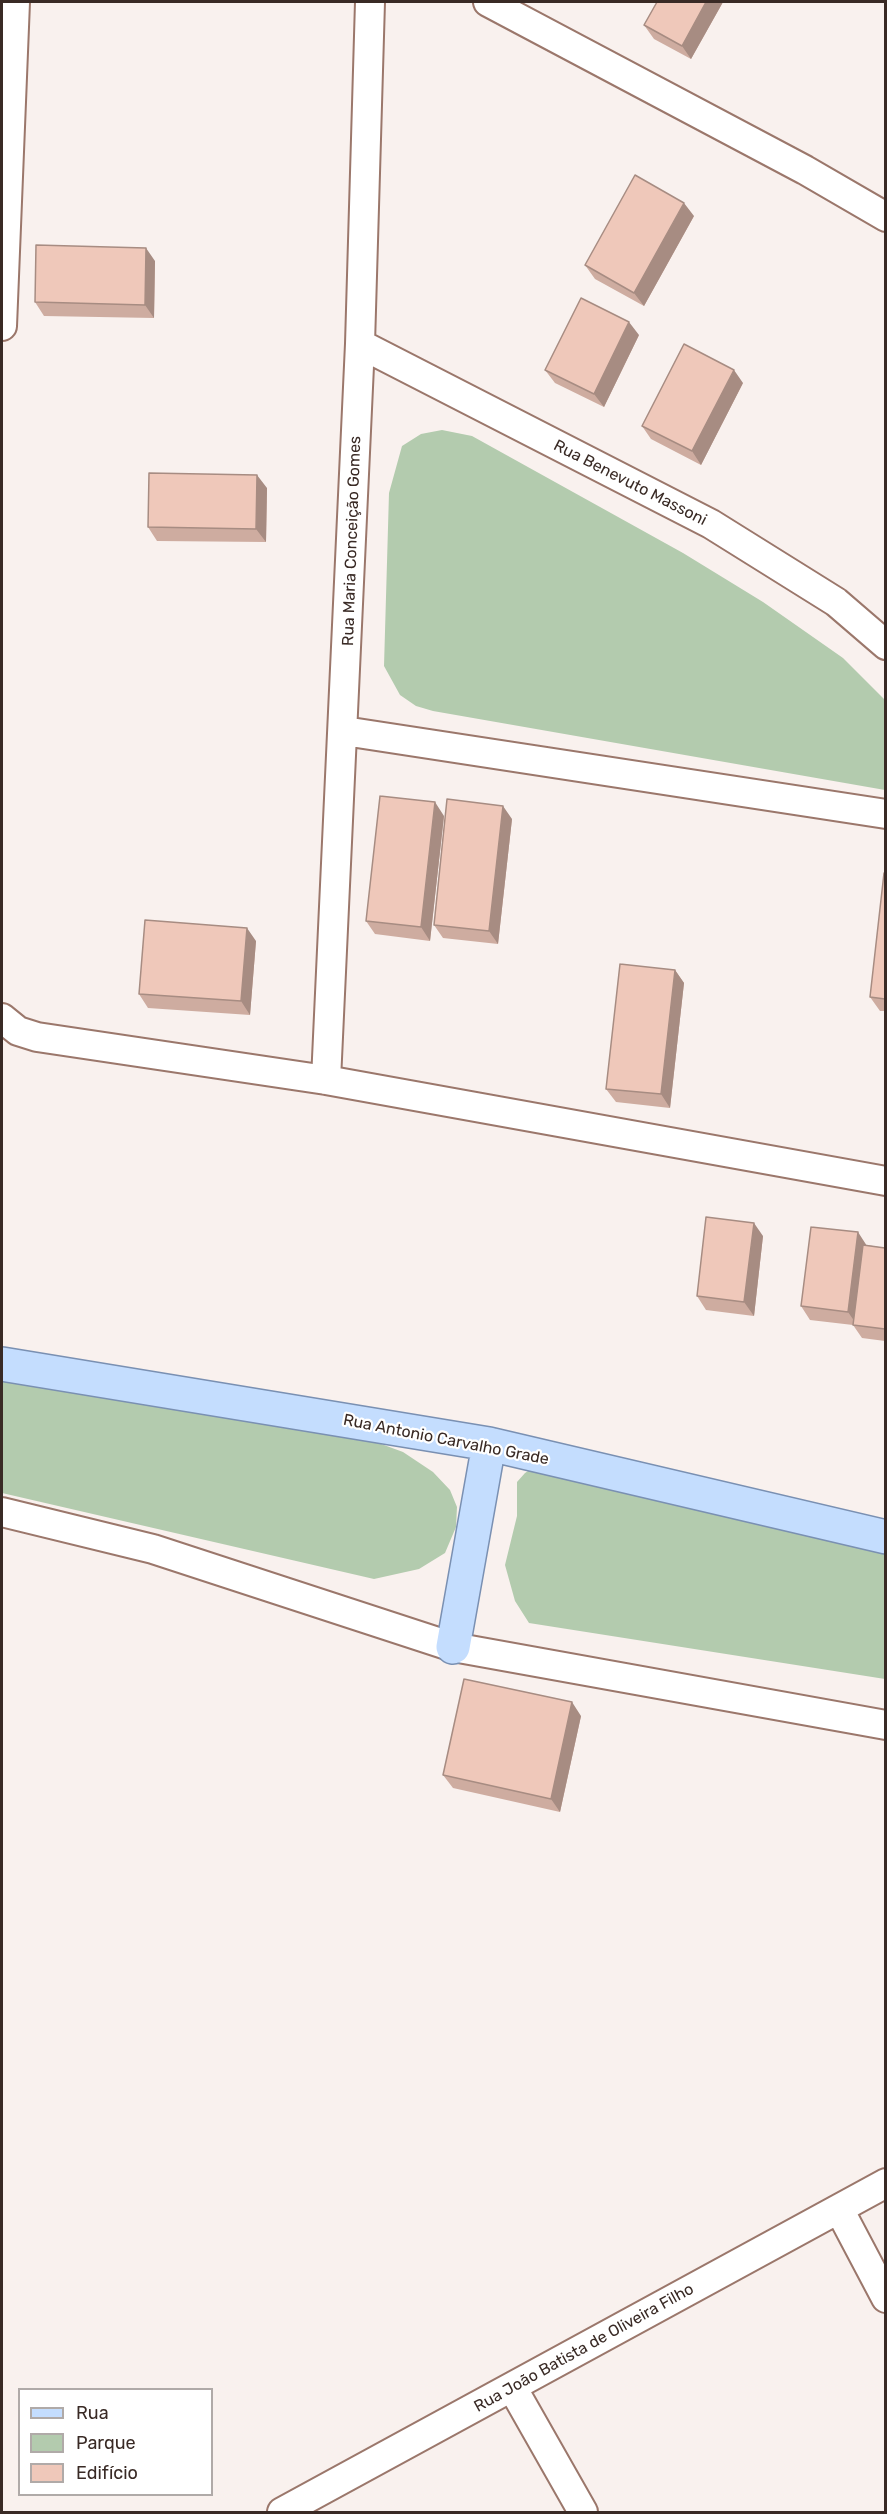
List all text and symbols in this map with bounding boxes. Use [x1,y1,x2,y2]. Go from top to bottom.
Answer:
street label: Rua Maria Conceição Gomes [339,435,365,647]
street label: Rua Benevuto Massoni [550,436,710,530]
street label: Rua Antonio Carvalho Grade [342,1411,550,1469]
street label: Rua João Batista de Oliveira Filho [471,2279,697,2417]
legend [18,2388,213,2496]
text: Rua [76,2402,109,2424]
text: Parque [76,2432,136,2454]
text: Edifício [76,2462,138,2484]

